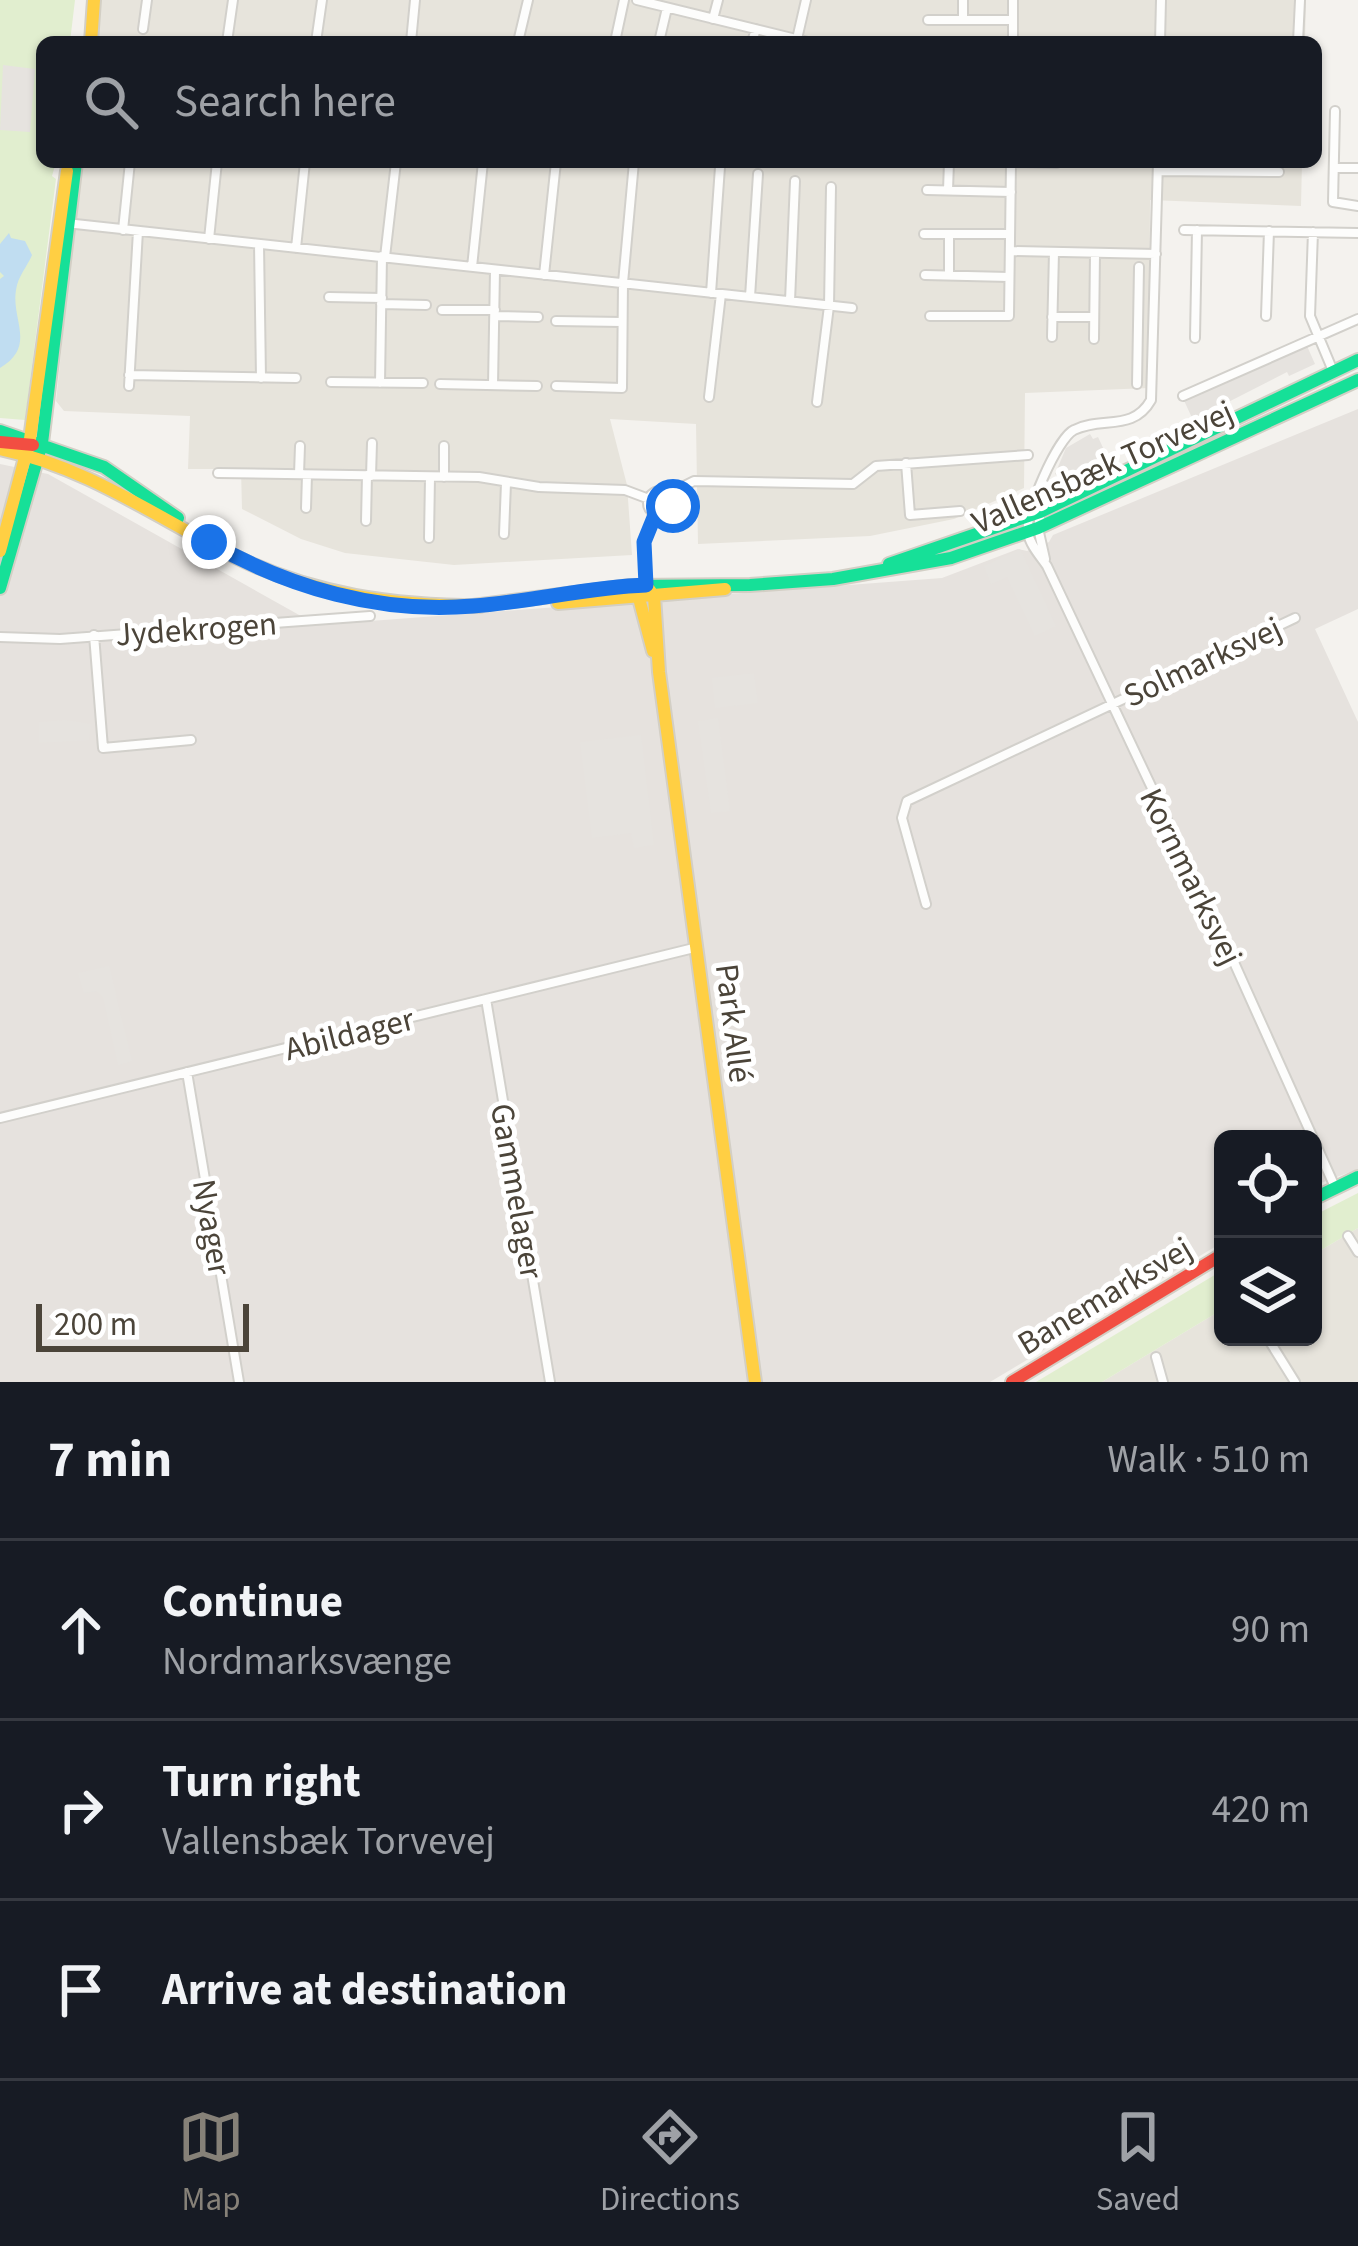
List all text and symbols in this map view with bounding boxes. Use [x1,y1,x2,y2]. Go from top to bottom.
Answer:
search box [36,36,1322,168]
icon: search [78,69,144,135]
text: Search here [174,70,396,134]
street label: Vallensbæk Torvevej [964,389,1241,546]
route start [646,479,700,533]
route end [182,515,236,569]
street label: Jydekrogen [114,600,278,659]
street label: Solmarksvej [1116,605,1289,719]
street label: Kornmarksvej [1128,780,1254,973]
street label: Park Allé [703,961,764,1085]
street label: Abildager [280,996,419,1073]
street label: Gammelager [478,1100,555,1283]
map controls [1214,1130,1322,1346]
button: locate [1214,1130,1322,1238]
street label: Nyager [180,1176,243,1280]
street label: Banemarksvej [1009,1226,1201,1367]
button: layers [1214,1238,1322,1346]
scale bar [36,1298,249,1351]
text: 200 m [54,1301,137,1348]
text: 7 min [48,1424,172,1496]
text: Walk · 510 m [1107,1432,1310,1488]
text: Continue [162,1570,343,1634]
icon: ahead [48,1597,114,1663]
text: 90 m [1231,1602,1310,1658]
text: Nordmarksvænge [162,1634,452,1690]
text: Turn right [162,1750,361,1814]
icon: right [48,1777,114,1843]
text: 420 m [1212,1782,1310,1838]
text: Vallensbæk Torvevej [162,1814,495,1870]
icon: arrive [48,1957,114,2023]
text: Arrive at destination [162,1958,567,2022]
tab: Map [178,2104,244,2223]
tab: Directions [600,2104,740,2223]
tab: Saved [1096,2104,1180,2223]

